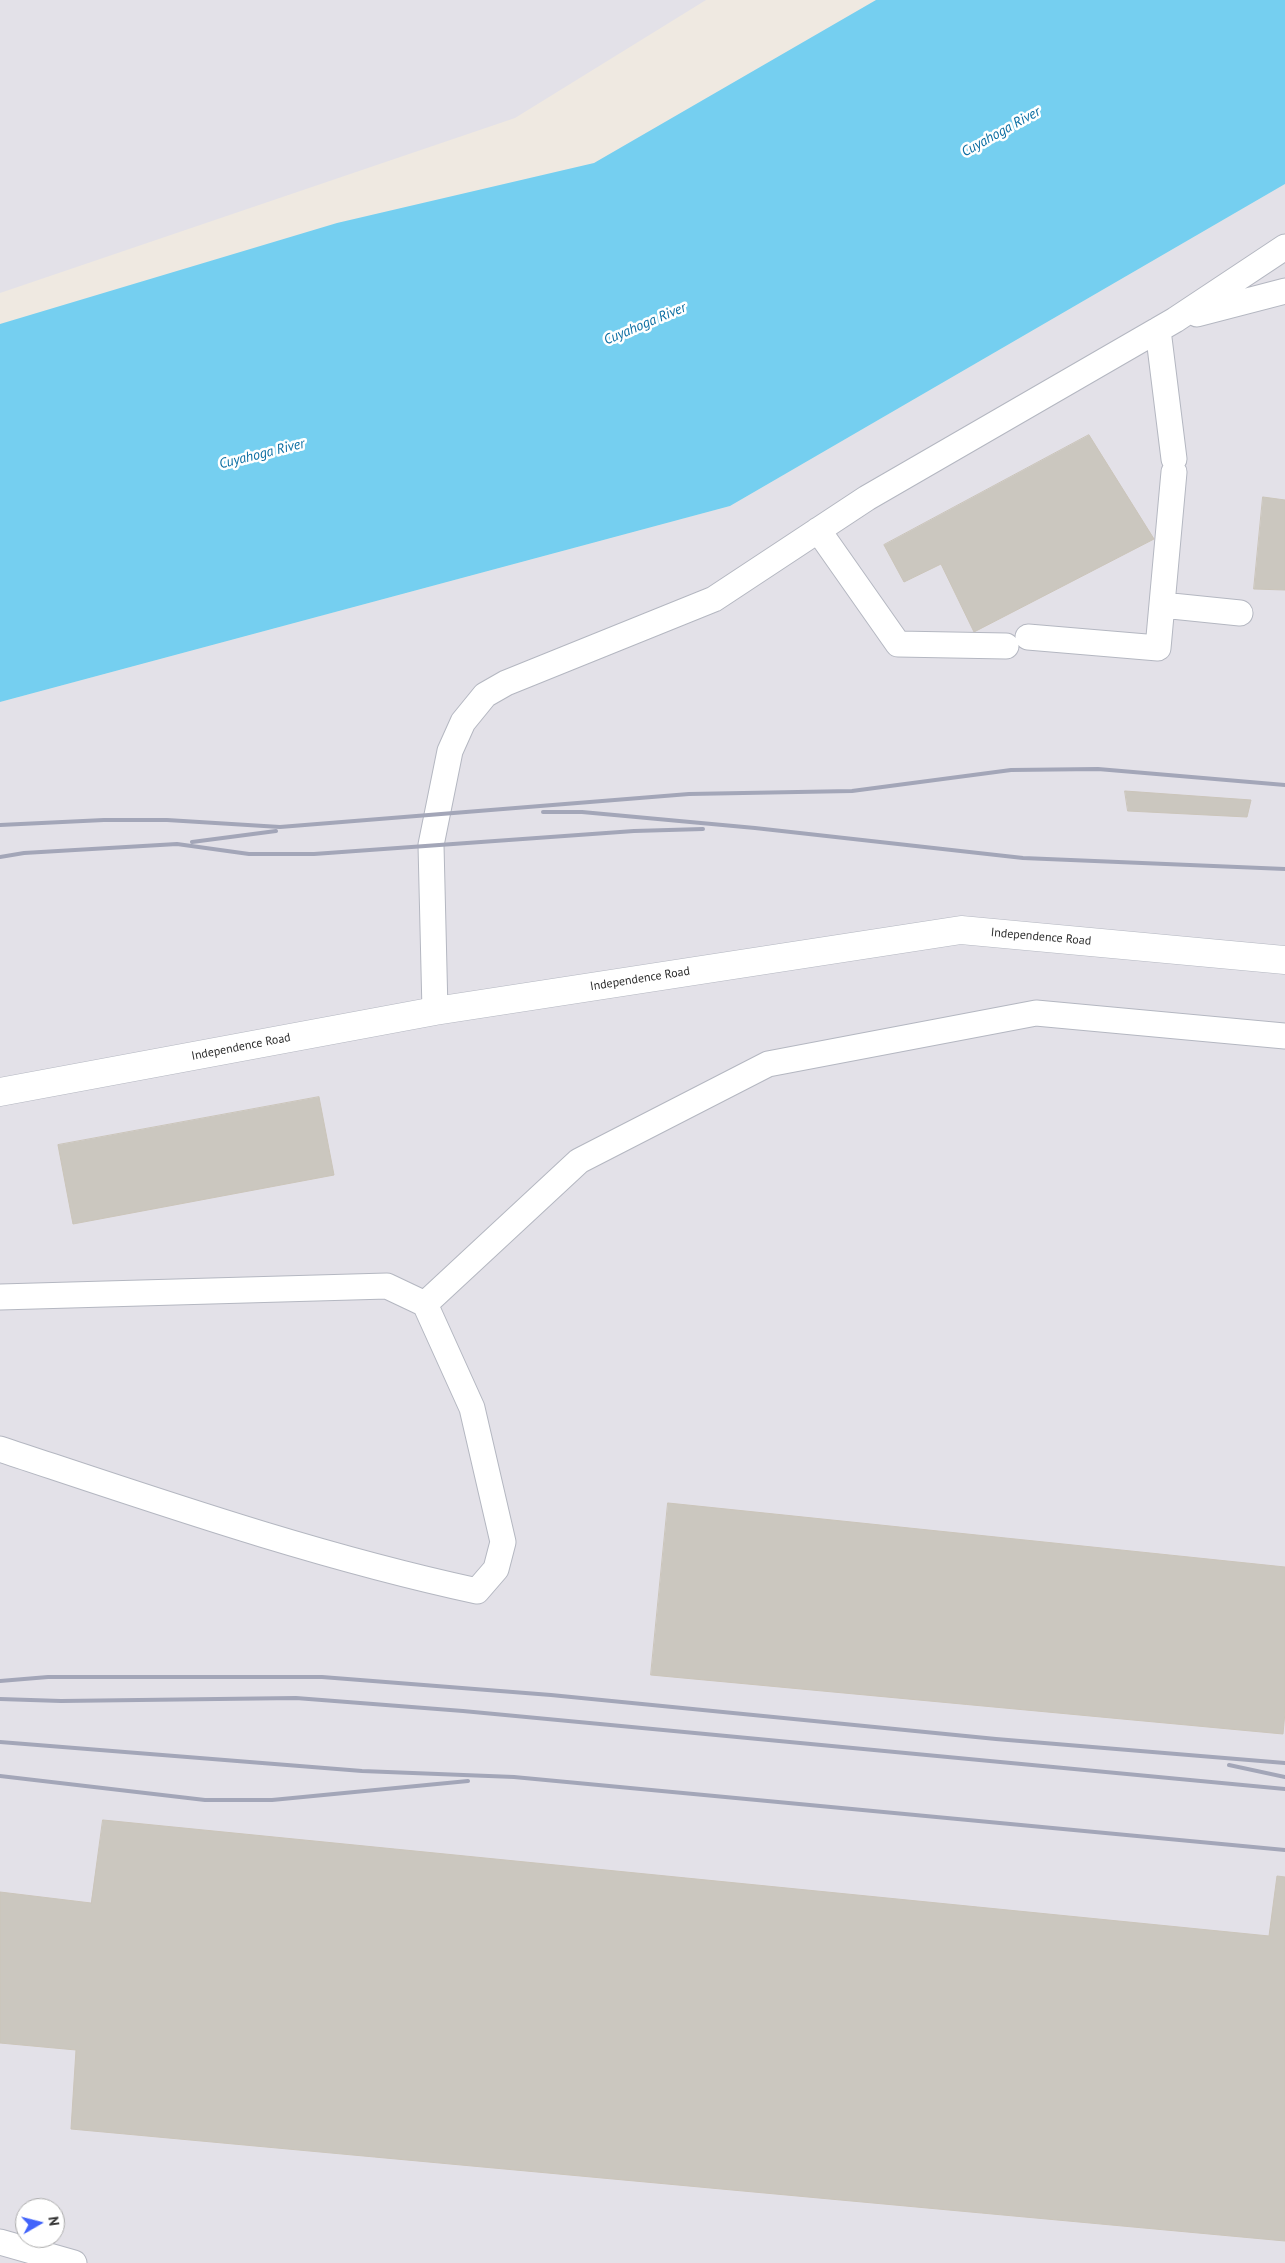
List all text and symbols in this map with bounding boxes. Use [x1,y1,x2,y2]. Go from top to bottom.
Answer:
water label: Cuyahoga River [959,103,1043,161]
water label: Cuyahoga River [601,299,689,349]
water label: Cuyahoga River [218,435,306,473]
street label: Independence Road [990,925,1092,949]
street label: Independence Road [589,964,691,994]
street label: Independence Road [190,1030,292,1064]
north arrow [15,2198,65,2248]
text: N [44,2215,63,2227]

